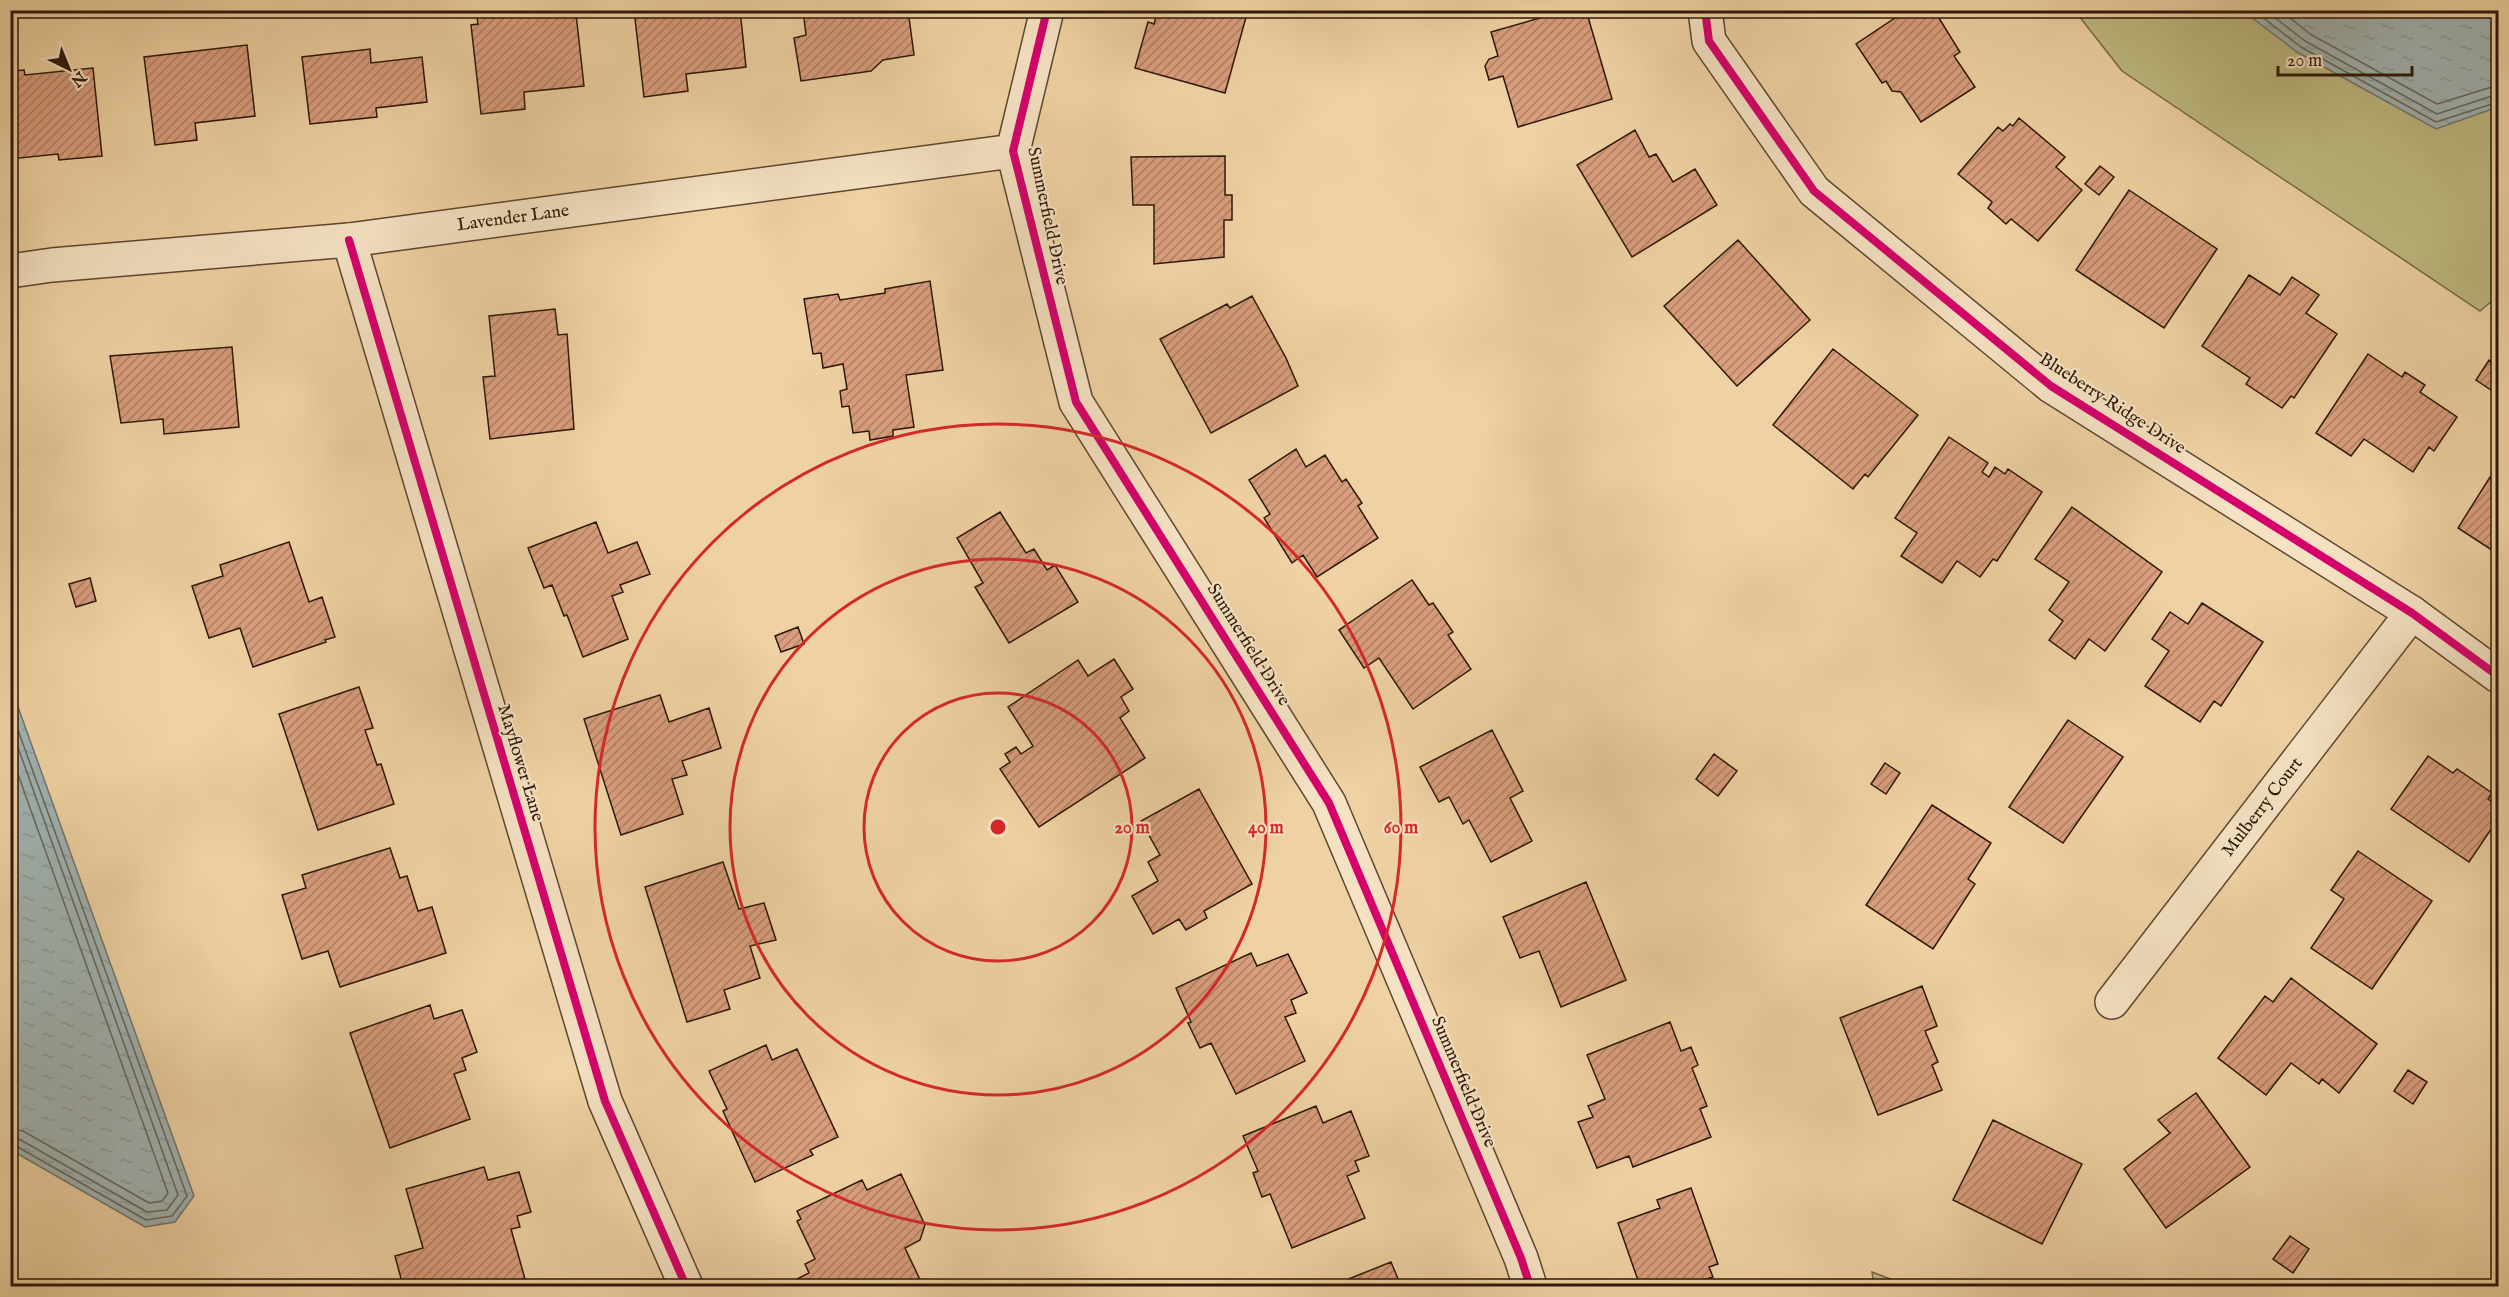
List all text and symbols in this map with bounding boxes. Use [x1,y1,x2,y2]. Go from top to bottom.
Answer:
north arrow [39,39,99,99]
scale bar [2278,39,2412,77]
text: 20 m [2287,50,2322,73]
text: N [66,66,90,91]
street label: Summerfield Drive [1021,145,1073,287]
street label: Lavender Lane [456,199,571,237]
street label: Blueberry Ridge Drive [2034,348,2190,460]
street label: Summerfield Drive [1201,579,1295,711]
street label: Mayflower Lane [491,701,549,825]
street label: Mulberry Court [2217,753,2308,862]
centre of rings [988,817,1008,837]
text: 20 m [1114,817,1150,840]
text: 40 m [1248,817,1284,840]
text: 60 m [1384,817,1418,840]
street label: Summerfield Drive [1425,1013,1501,1151]

